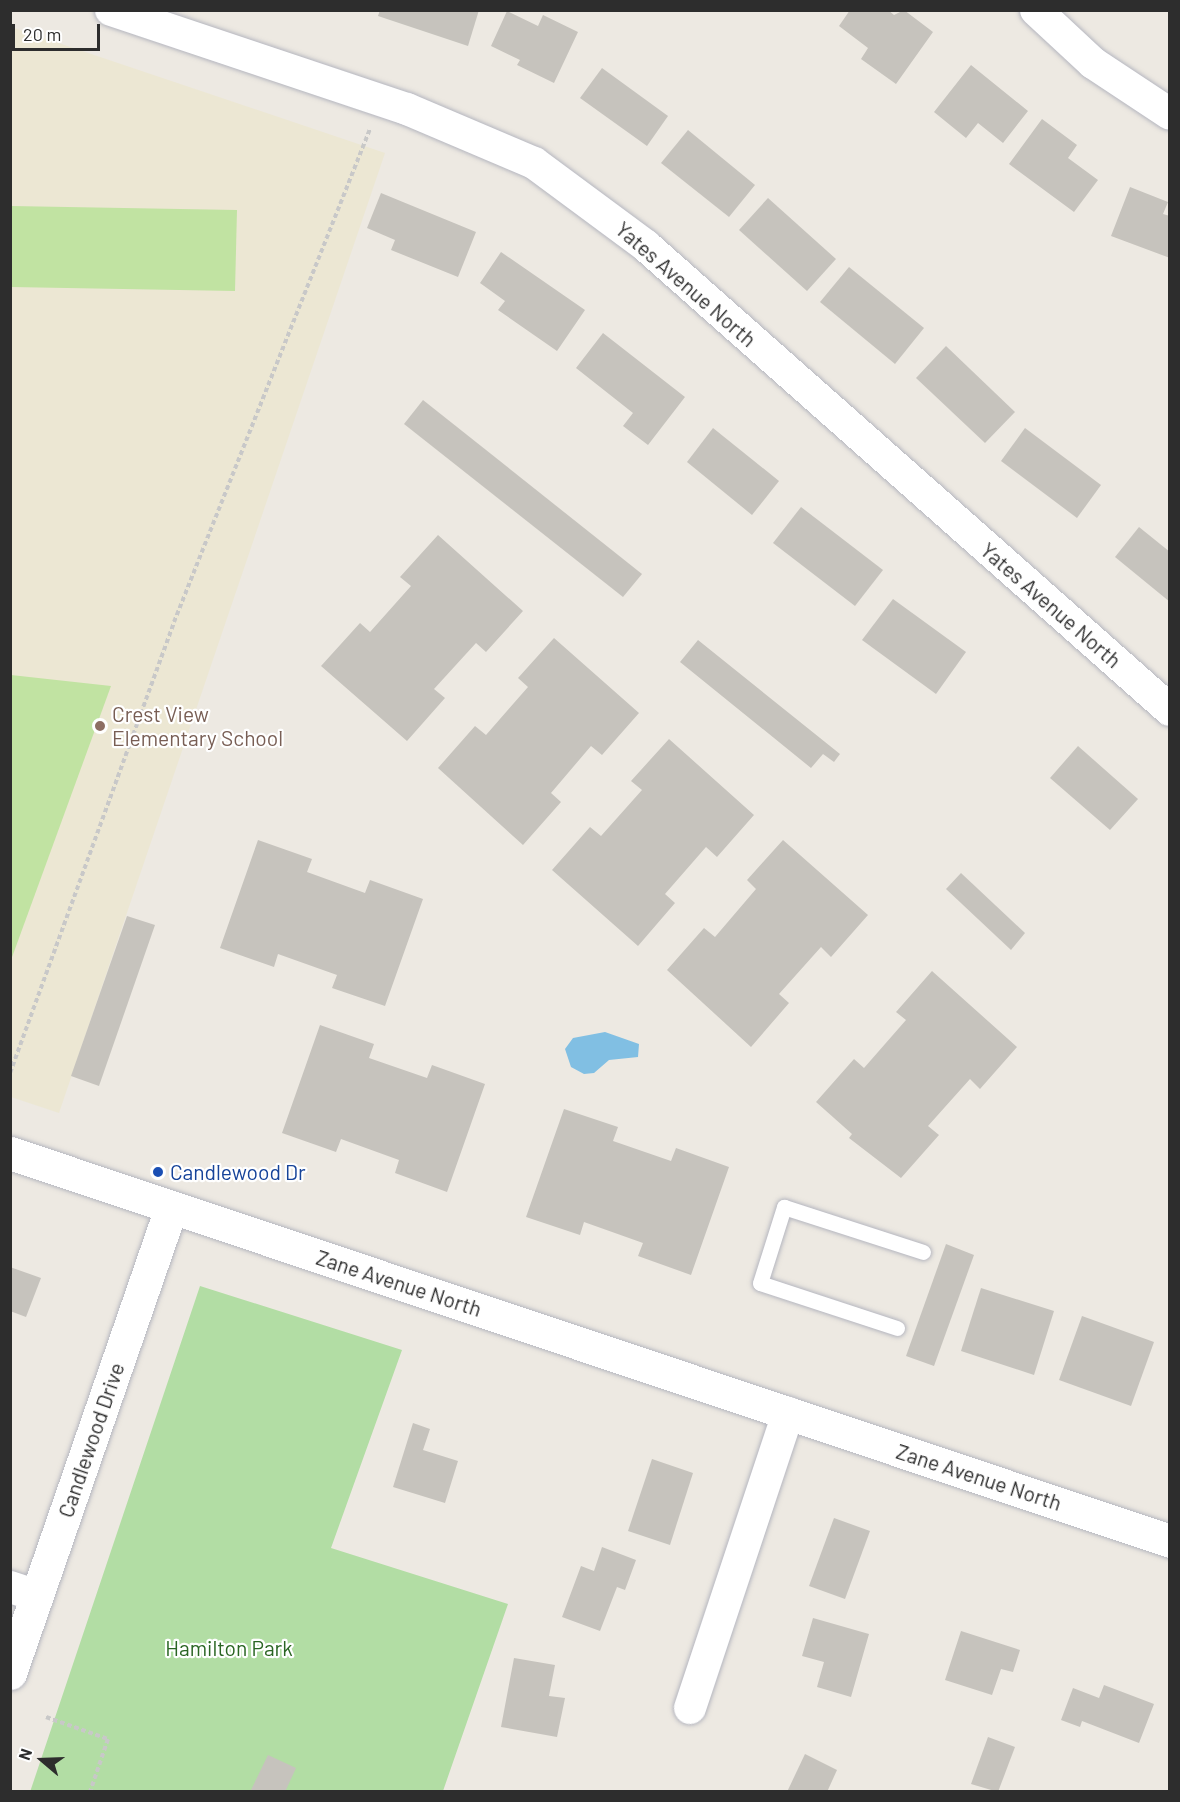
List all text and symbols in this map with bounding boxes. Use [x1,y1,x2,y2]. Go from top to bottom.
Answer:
scale bar [15,12,104,50]
text: 20 m [23,23,61,45]
street label: Yates Avenue North [611,216,761,352]
street label: Yates Avenue North [976,537,1126,673]
place label: Crest View Elementary School [112,701,283,751]
marker: Crest View Elementary School [93,719,107,733]
place label: Candlewood Dr [170,1159,306,1185]
marker: Candlewood Dr [151,1165,165,1179]
street label: Zane Avenue North [313,1244,485,1322]
street label: Candlewood Drive [53,1359,129,1521]
street label: Zane Avenue North [893,1438,1065,1516]
park label: Hamilton Park [165,1635,293,1661]
north arrow [12,1730,72,1790]
text: N [14,1746,35,1762]

